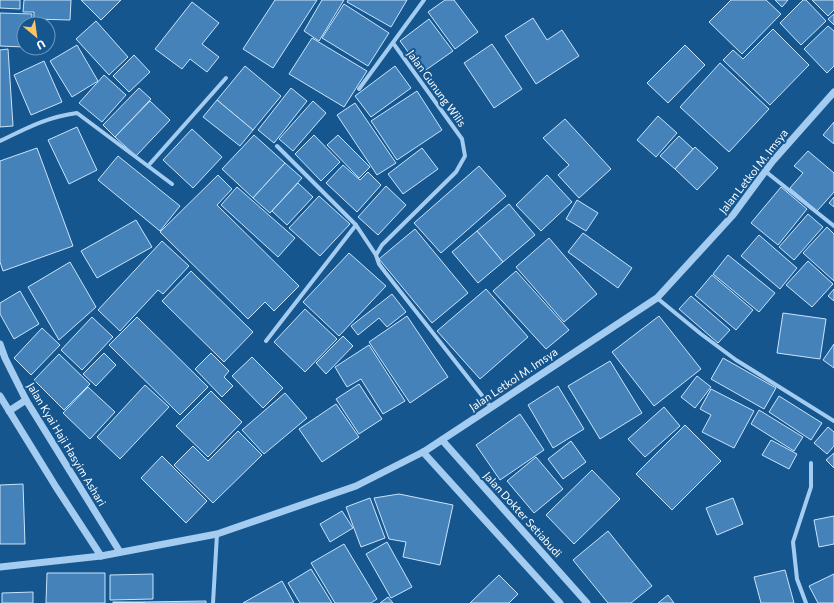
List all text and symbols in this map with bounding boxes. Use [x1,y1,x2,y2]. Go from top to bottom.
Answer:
north arrow [16,16,56,56]
text: U [34,38,48,53]
street label: Jalan Gunung Wilis [404,47,469,129]
street label: Jalan Letkol M. Imsya [716,126,791,217]
street label: Jalan Letkol M. Imsya [466,345,560,414]
street label: Jalan Kyai Haji Hasyim Ashari [24,380,109,509]
street label: Jalan Dokter Setiabudi [480,469,565,560]

